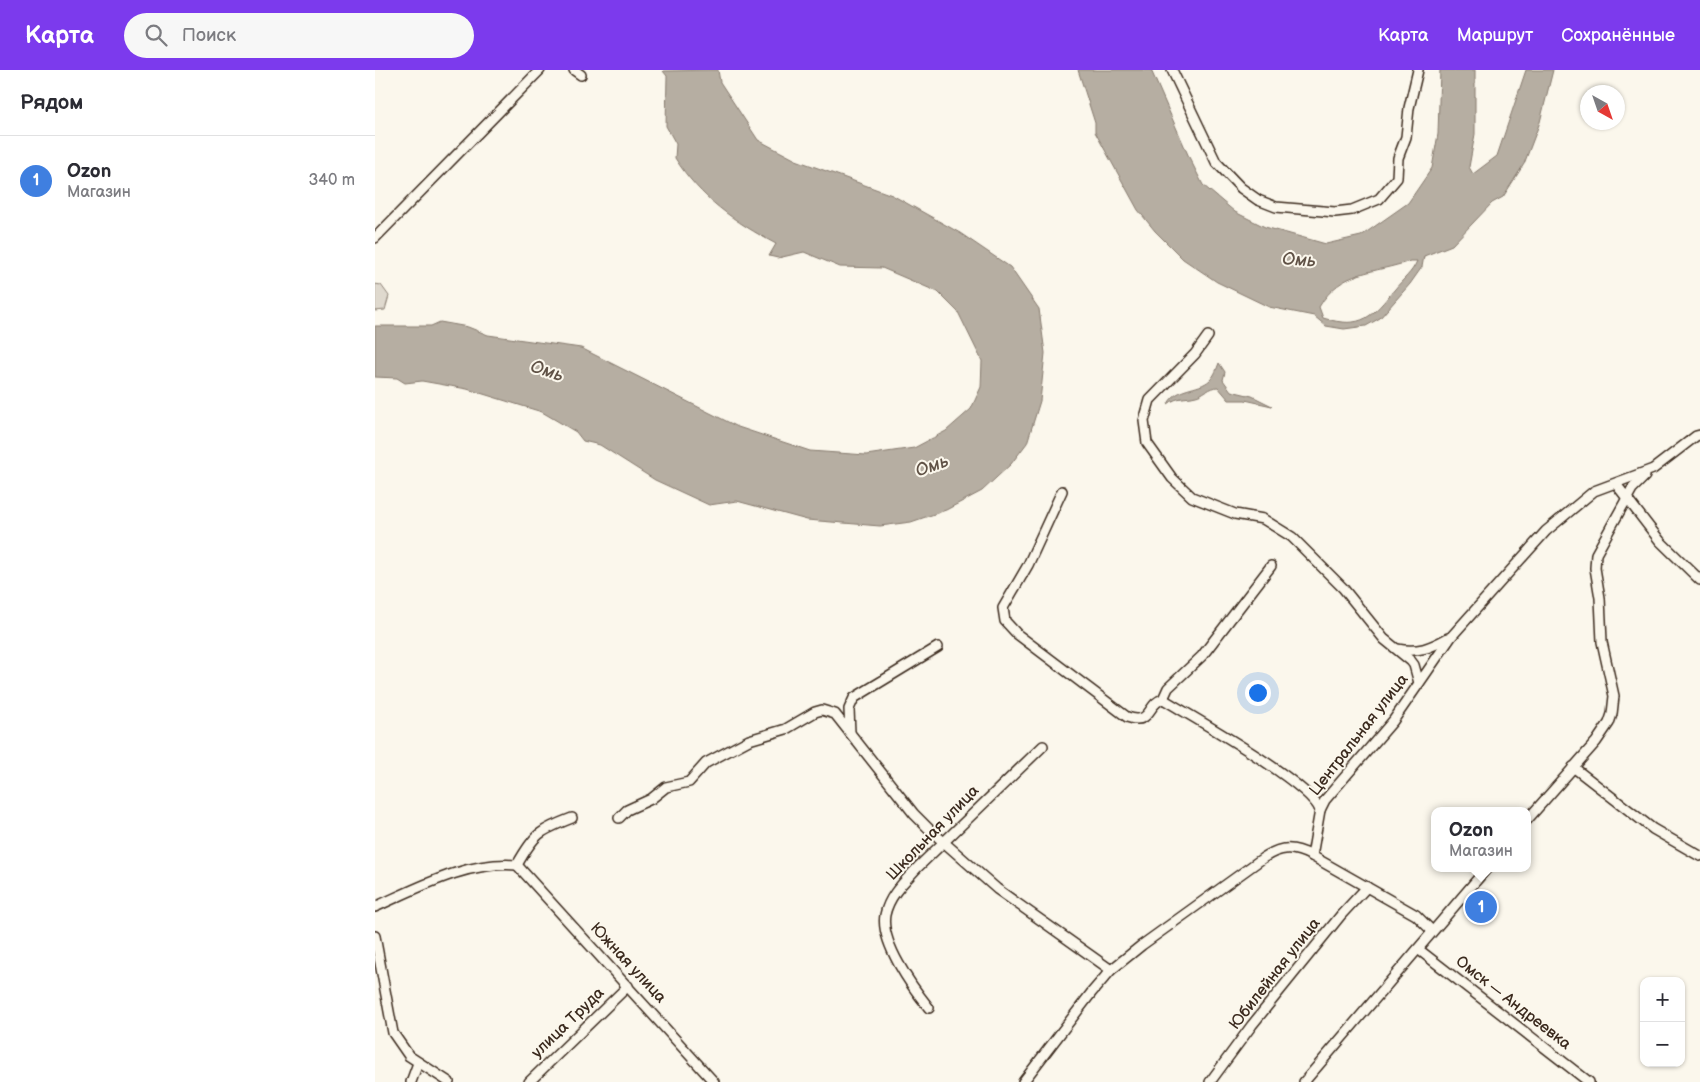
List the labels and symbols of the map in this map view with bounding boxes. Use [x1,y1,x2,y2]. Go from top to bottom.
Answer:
north arrow [1580,85,1625,130]
water label: Омь [1281,248,1317,272]
water label: Омь [528,356,566,386]
water label: Омь [913,451,951,481]
street label: Центральная улица [1306,670,1413,800]
your location [1245,680,1271,706]
street label: Школьная улица [883,781,984,885]
pin: 1 [1465,888,1497,926]
street label: Юбилейная улица [1225,914,1325,1034]
street label: Южная улица [586,919,670,1007]
street label: Омск — Андреевка [1452,952,1575,1054]
street label: улица Труда [528,983,609,1062]

